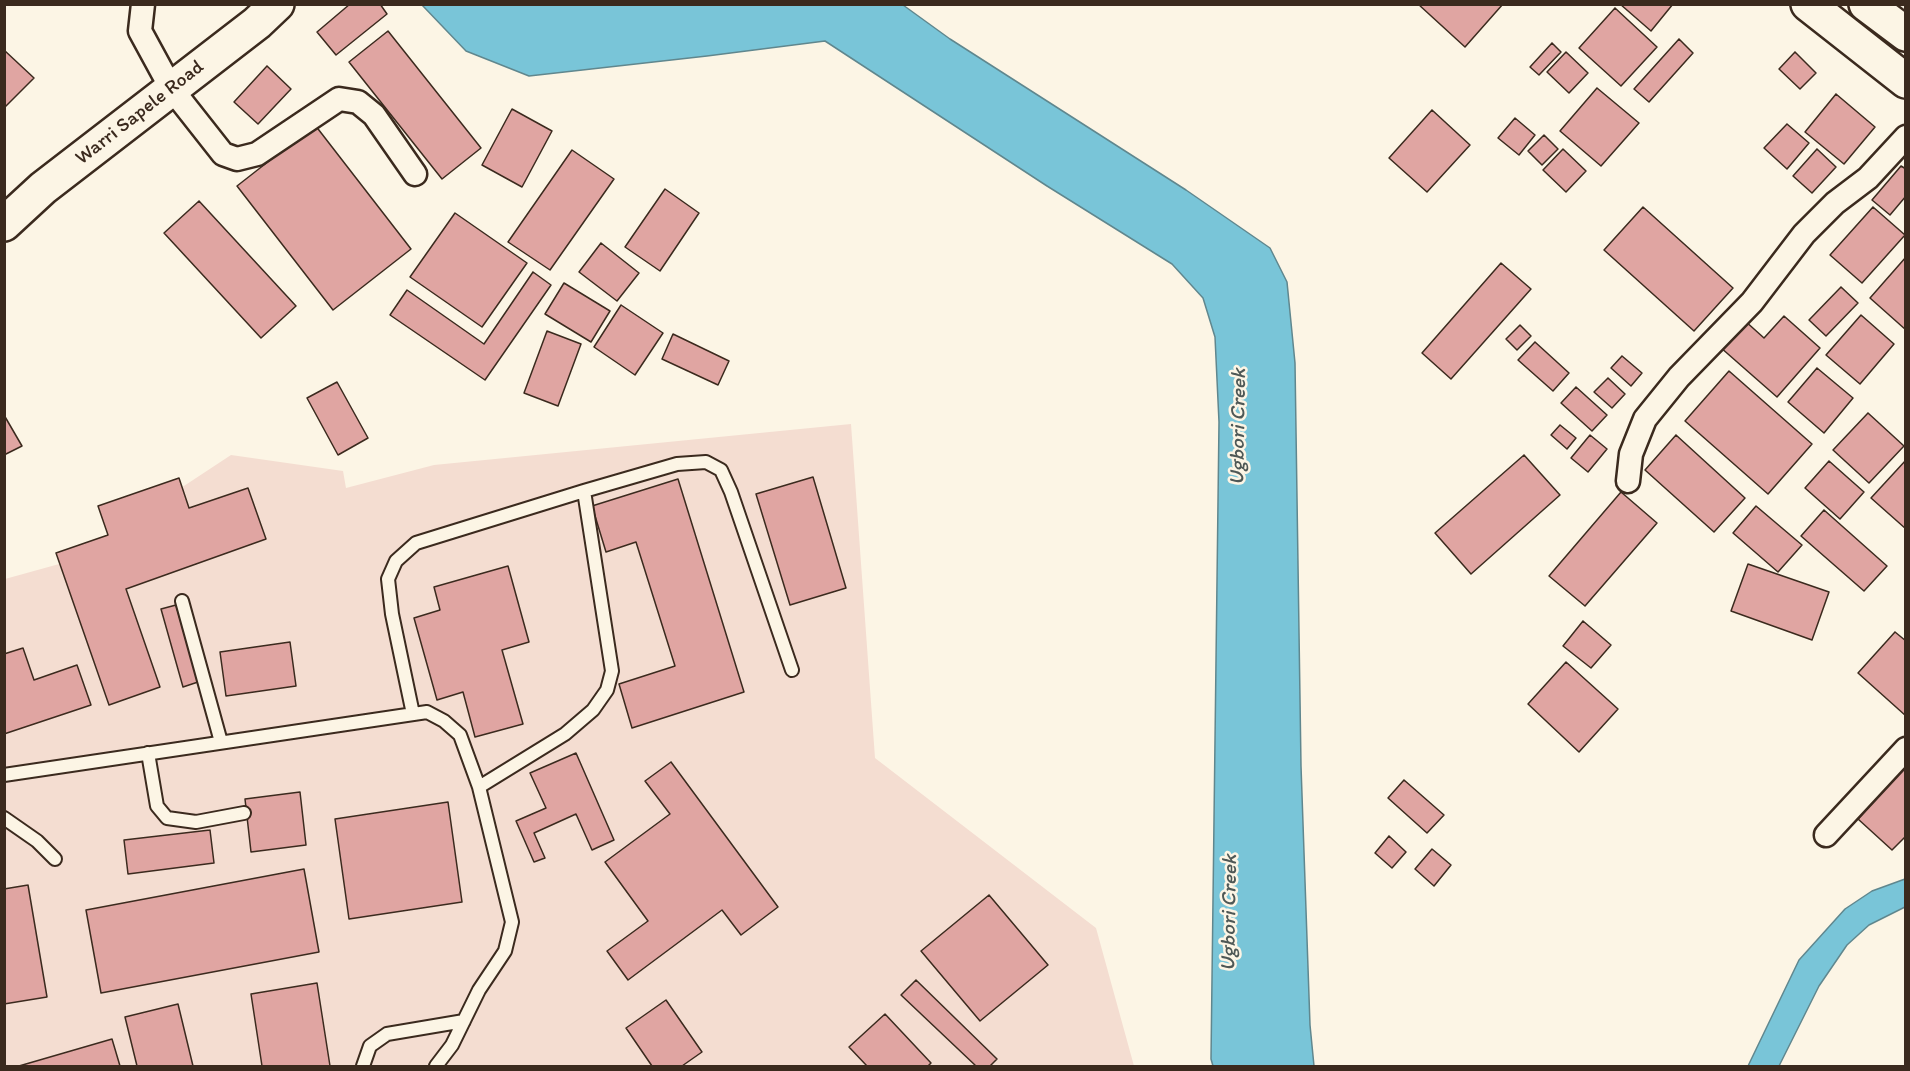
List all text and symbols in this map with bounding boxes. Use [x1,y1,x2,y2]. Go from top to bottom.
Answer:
street label: Warri Sapele Road [71,55,209,171]
water label: Ugbori Creek [1225,368,1253,486]
water label: Ugbori Creek [1216,854,1244,972]

